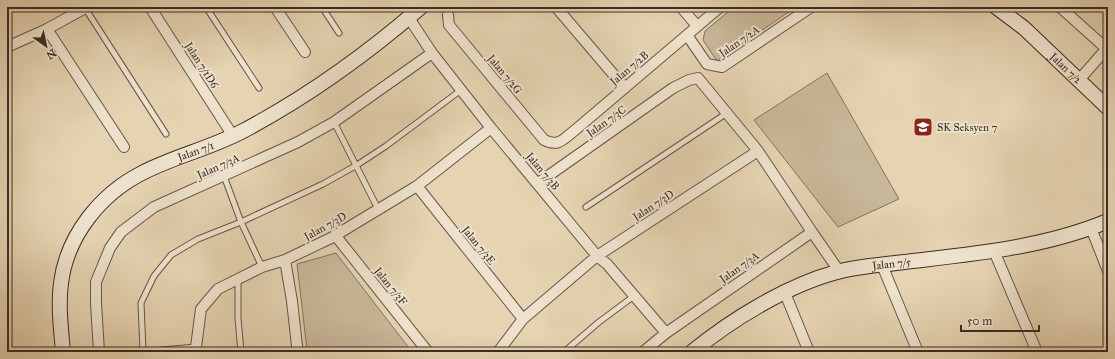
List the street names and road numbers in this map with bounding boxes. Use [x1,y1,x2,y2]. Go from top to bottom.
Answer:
street label: Jalan 7/2A [716,23,763,61]
street label: Jalan 7/1D6 [181,39,221,92]
street label: Jalan 7/2B [607,49,652,90]
street label: Jalan 7/2 [1046,50,1085,87]
street label: Jalan 7/2G [483,51,525,97]
street label: Jalan 7/3C [583,103,629,141]
street label: Jalan 7/1 [175,139,216,165]
street label: Jalan 7/3B [522,149,562,193]
street label: Jalan 7/3A [194,151,243,183]
street label: Jalan 7/3D [629,187,677,225]
street label: Jalan 7/3D [301,209,350,245]
street label: Jalan 7/3E [458,223,498,268]
street label: Jalan 7/3A [716,249,763,287]
street label: Jalan 7/5 [871,255,912,274]
street label: Jalan 7/3F [370,264,410,309]

